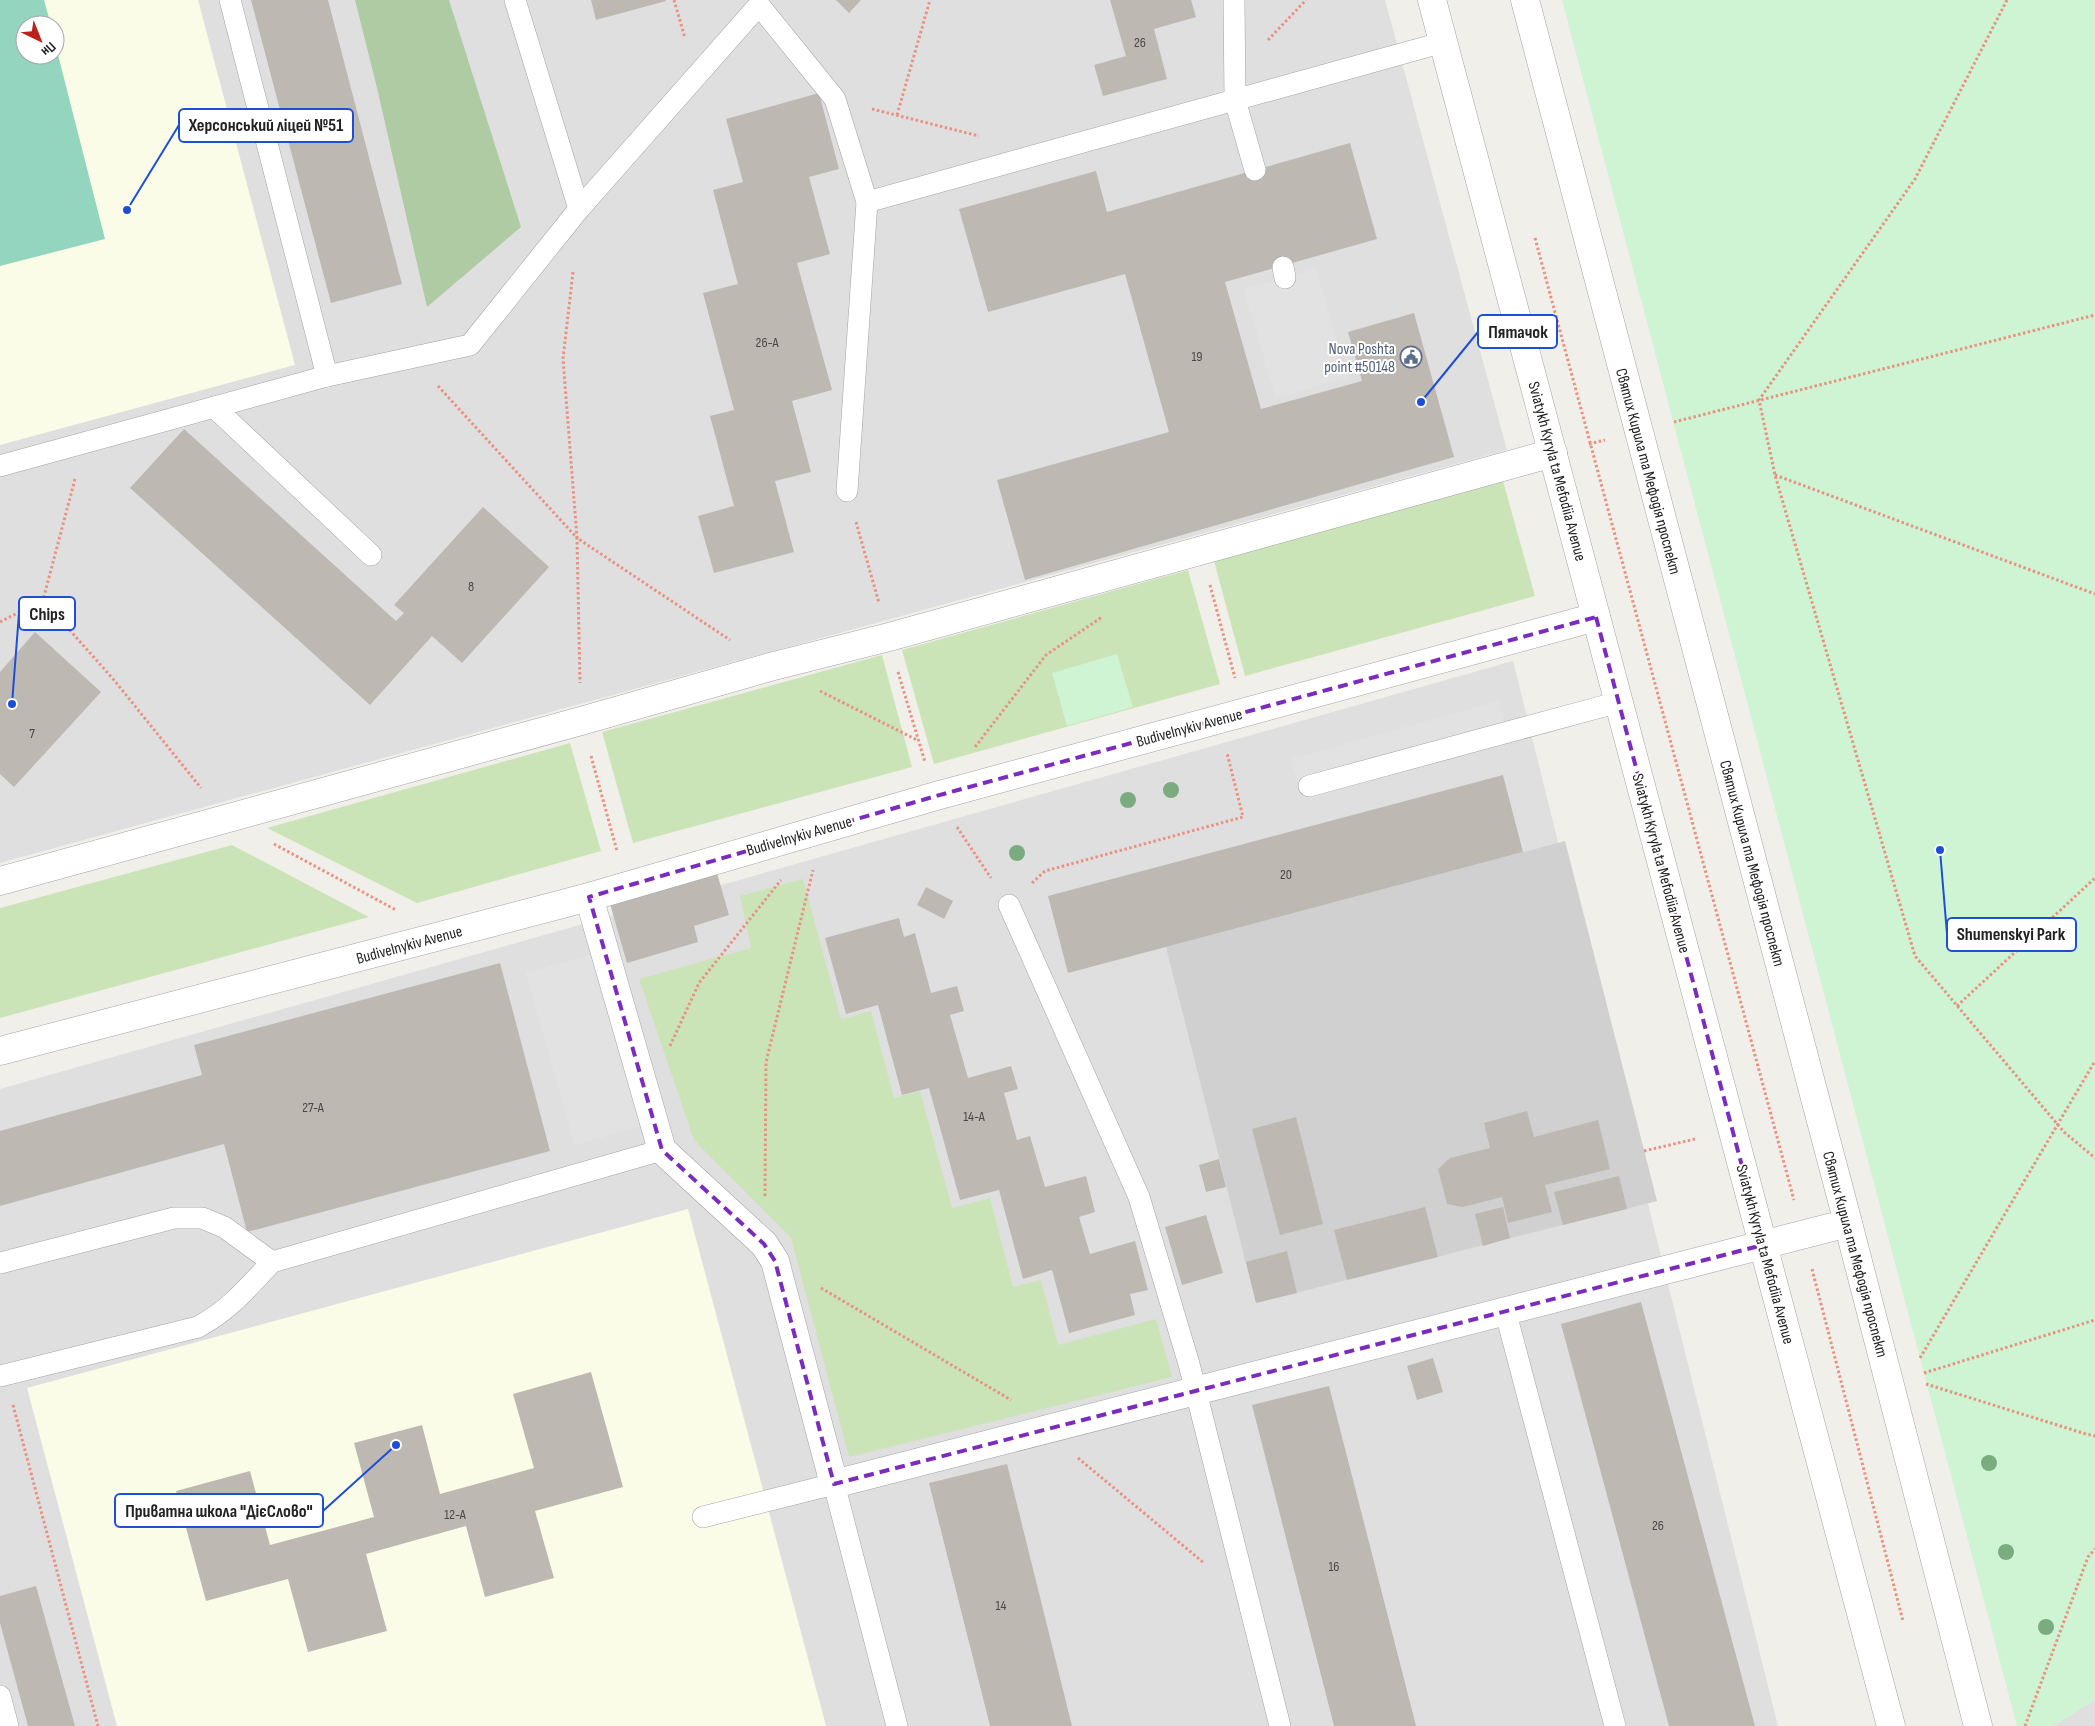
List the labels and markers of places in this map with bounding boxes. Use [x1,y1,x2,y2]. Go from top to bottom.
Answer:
callout: Херсонський ліцей №51 [179,109,353,142]
callout: Пятачок [1478,315,1557,348]
place label: Nova Poshta point #50148 [1324,340,1395,377]
public building icon: Nova Poshta point #50148 [1399,345,1423,369]
callout: Chips [19,597,75,630]
callout: Shumenskyi Park [1947,918,2076,951]
callout: Приватна школа "ДієСлово" [115,1494,323,1527]

